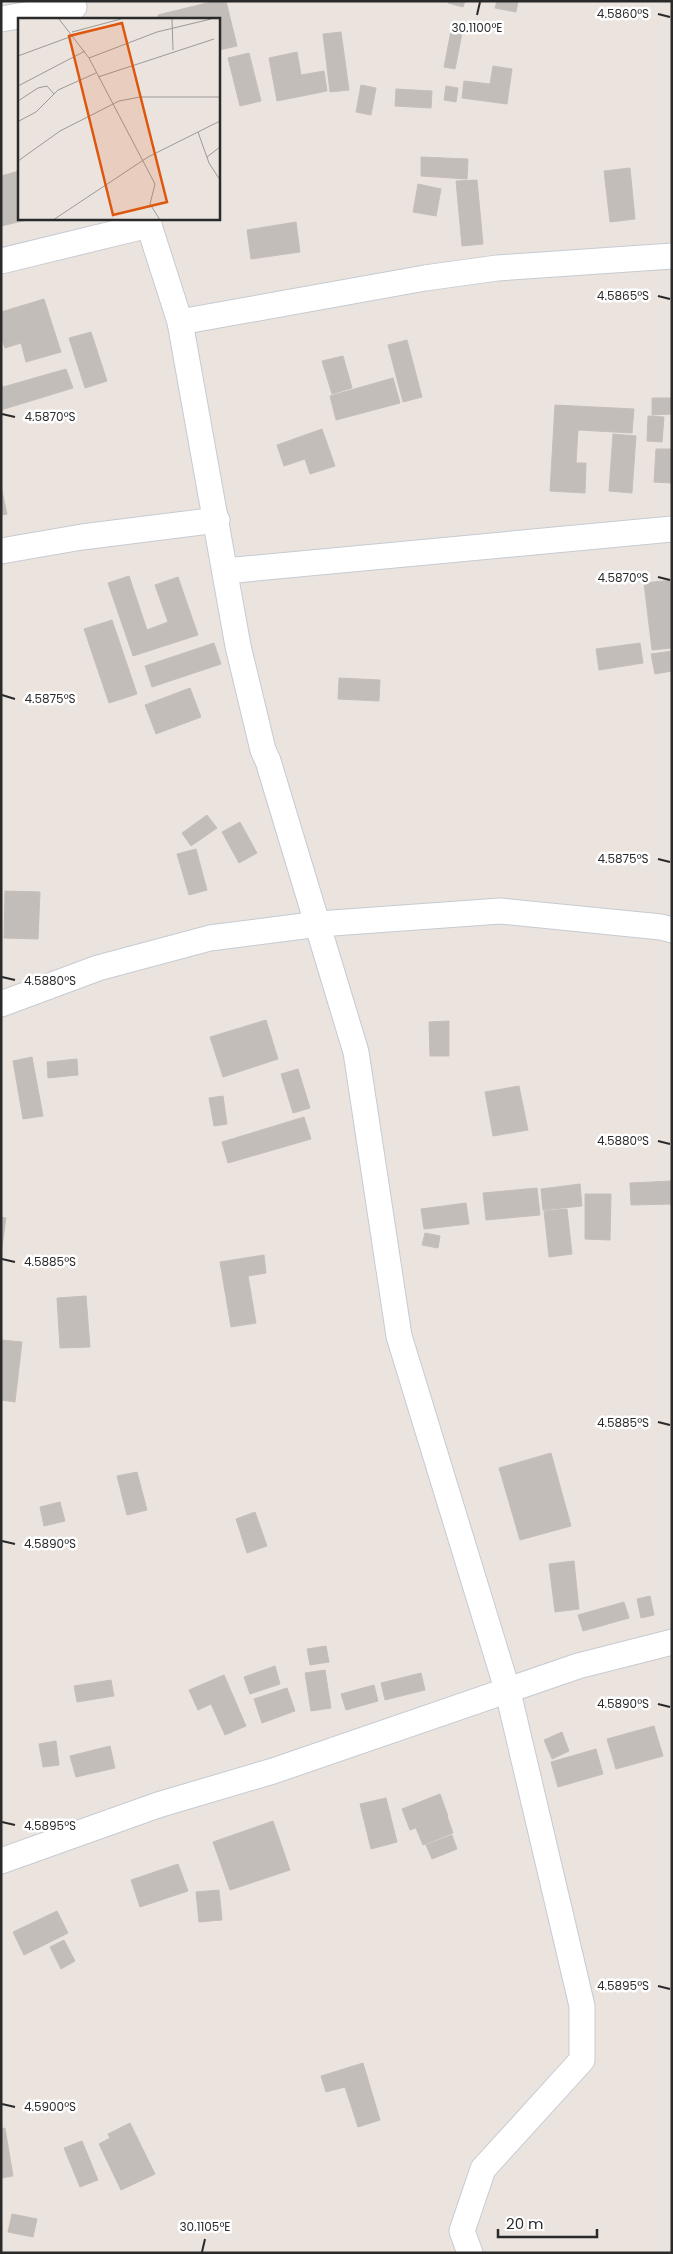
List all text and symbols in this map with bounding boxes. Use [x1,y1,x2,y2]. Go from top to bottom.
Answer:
text: 4.5860°S [597,5,649,22]
inset map [18,18,220,220]
text: 30.1100°E [452,19,502,36]
text: 4.5865°S [597,287,649,304]
text: 4.5870°S [24,408,76,425]
text: 4.5870°S [597,569,649,586]
text: 4.5875°S [24,690,76,707]
text: 4.5875°S [597,850,649,867]
text: 4.5880°S [24,972,76,989]
text: 4.5880°S [597,1132,649,1149]
text: 4.5885°S [24,1253,76,1270]
text: 4.5885°S [597,1414,649,1431]
text: 4.5890°S [24,1535,76,1552]
text: 4.5890°S [597,1695,649,1712]
text: 4.5895°S [24,1817,76,1834]
text: 4.5895°S [597,1977,649,1994]
text: 4.5900°S [24,2098,76,2115]
scale bar [498,2206,597,2238]
text: 20 m [506,2213,544,2234]
text: 30.1105°E [180,2218,230,2235]

